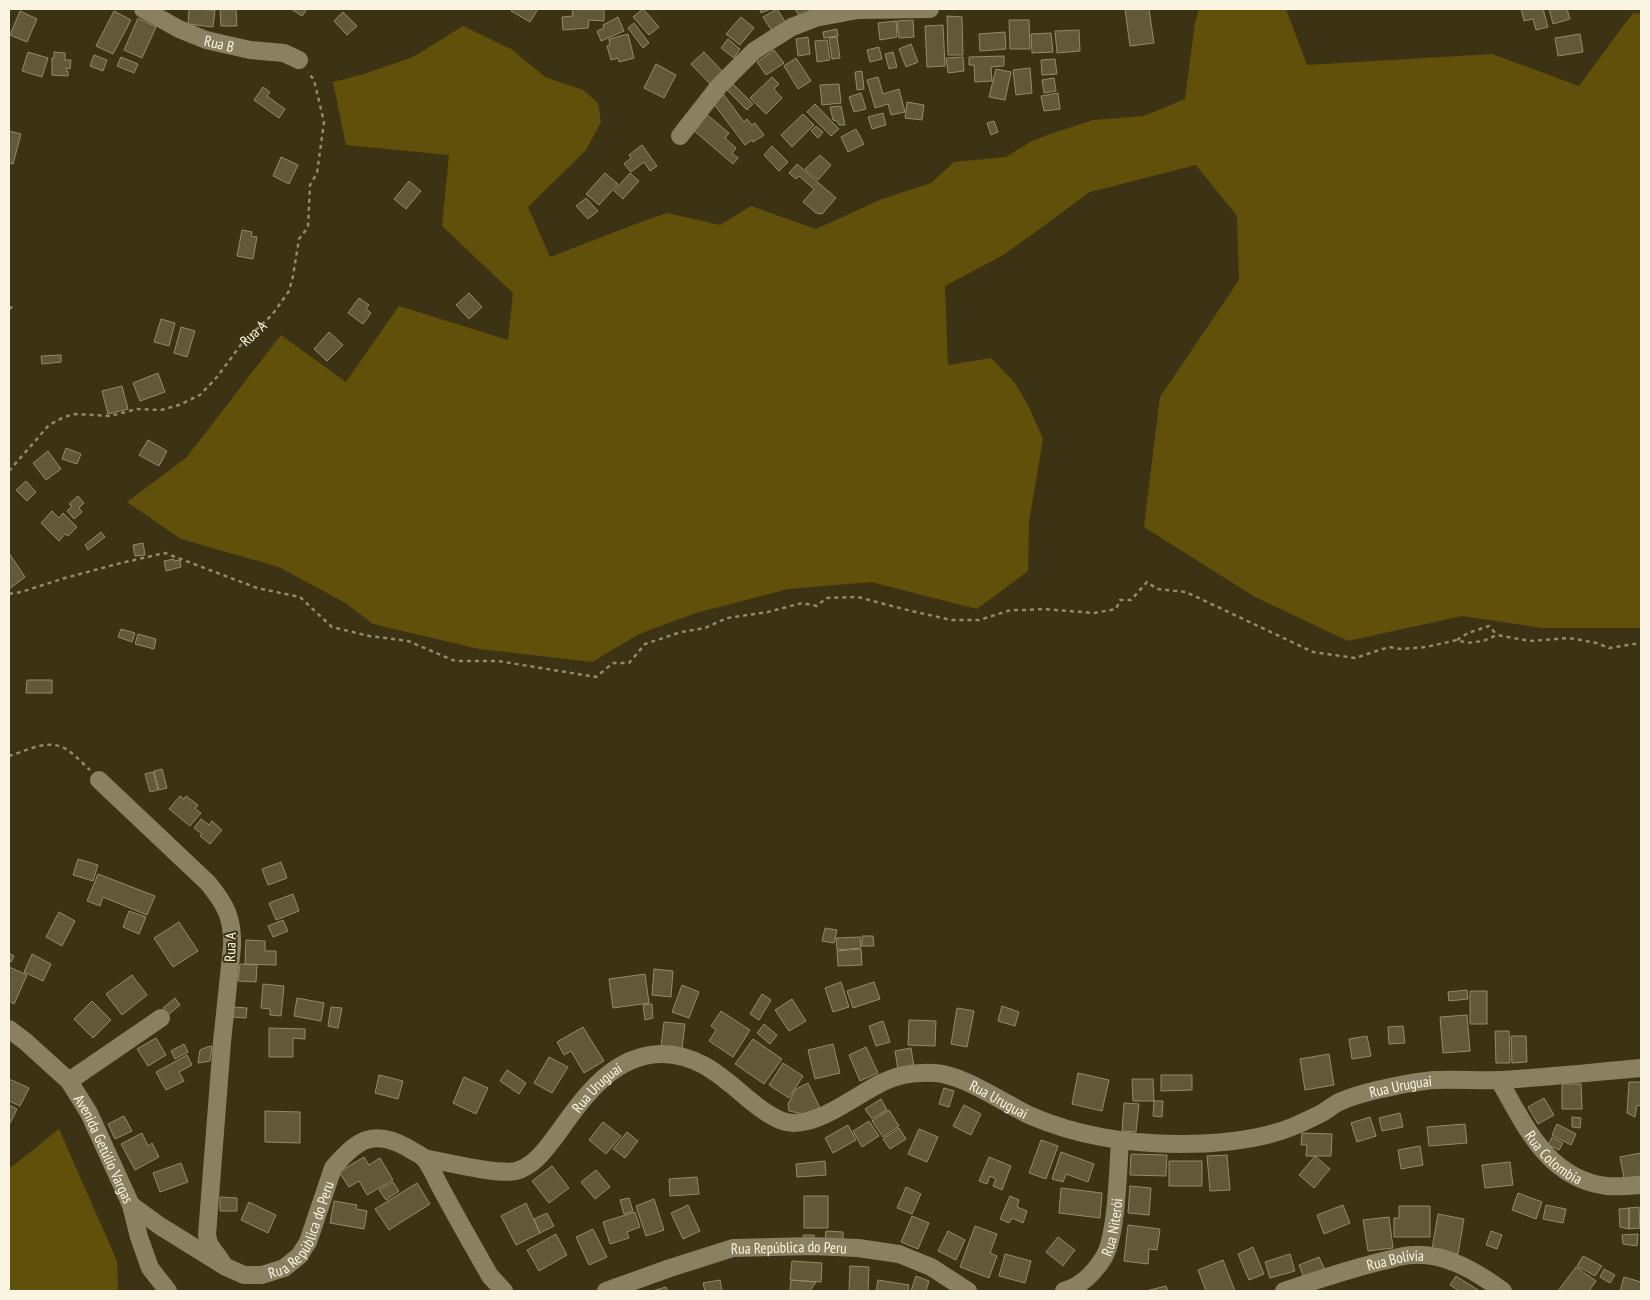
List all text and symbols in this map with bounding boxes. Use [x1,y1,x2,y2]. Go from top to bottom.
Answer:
street label: Rua B [203,30,236,56]
street label: Rua A [235,315,271,350]
street label: Rua A [220,931,240,962]
street label: Rua Uruguai [567,1058,625,1116]
street label: Rua Uruguai [1367,1071,1433,1101]
street label: Rua Uruguai [967,1075,1031,1123]
street label: Avenida Getúlio Vargas [70,1091,138,1206]
street label: Rua Colombia [1521,1127,1585,1188]
street label: Rua República do Peru [266,1178,337,1282]
street label: Rua Niterói [1096,1197,1126,1259]
street label: Rua República do Peru [731,1236,847,1258]
street label: Rua Bolívia [1364,1245,1424,1274]

